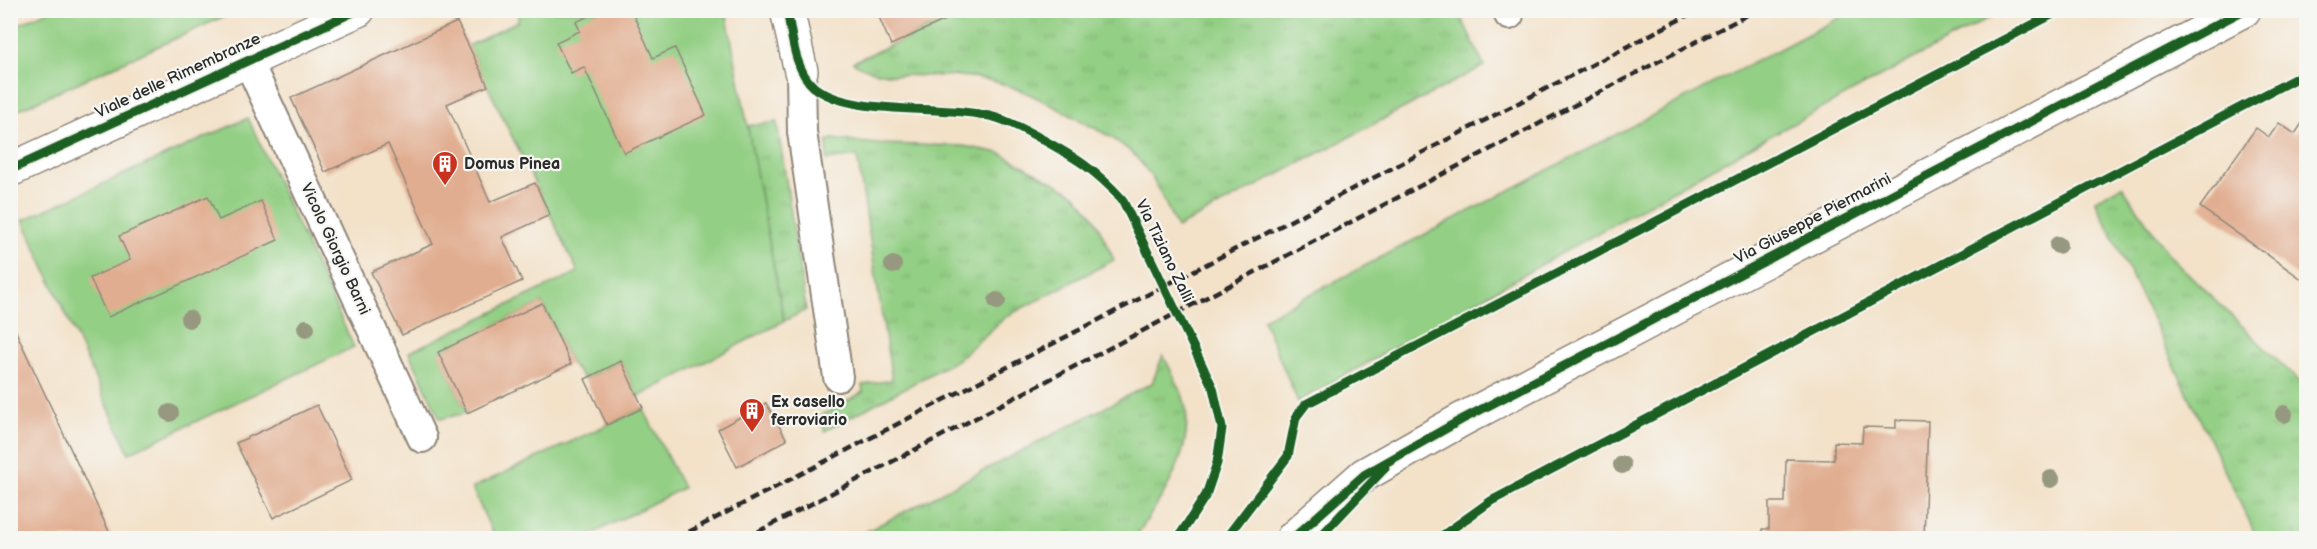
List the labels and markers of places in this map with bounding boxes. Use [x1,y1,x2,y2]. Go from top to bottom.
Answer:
building icon: Domus Pinea [430,149,460,187]
place label: Domus Pinea [464,155,560,174]
place label: Ex casello ferroviario [771,393,847,430]
building icon: Ex casello ferroviario [737,396,767,434]

